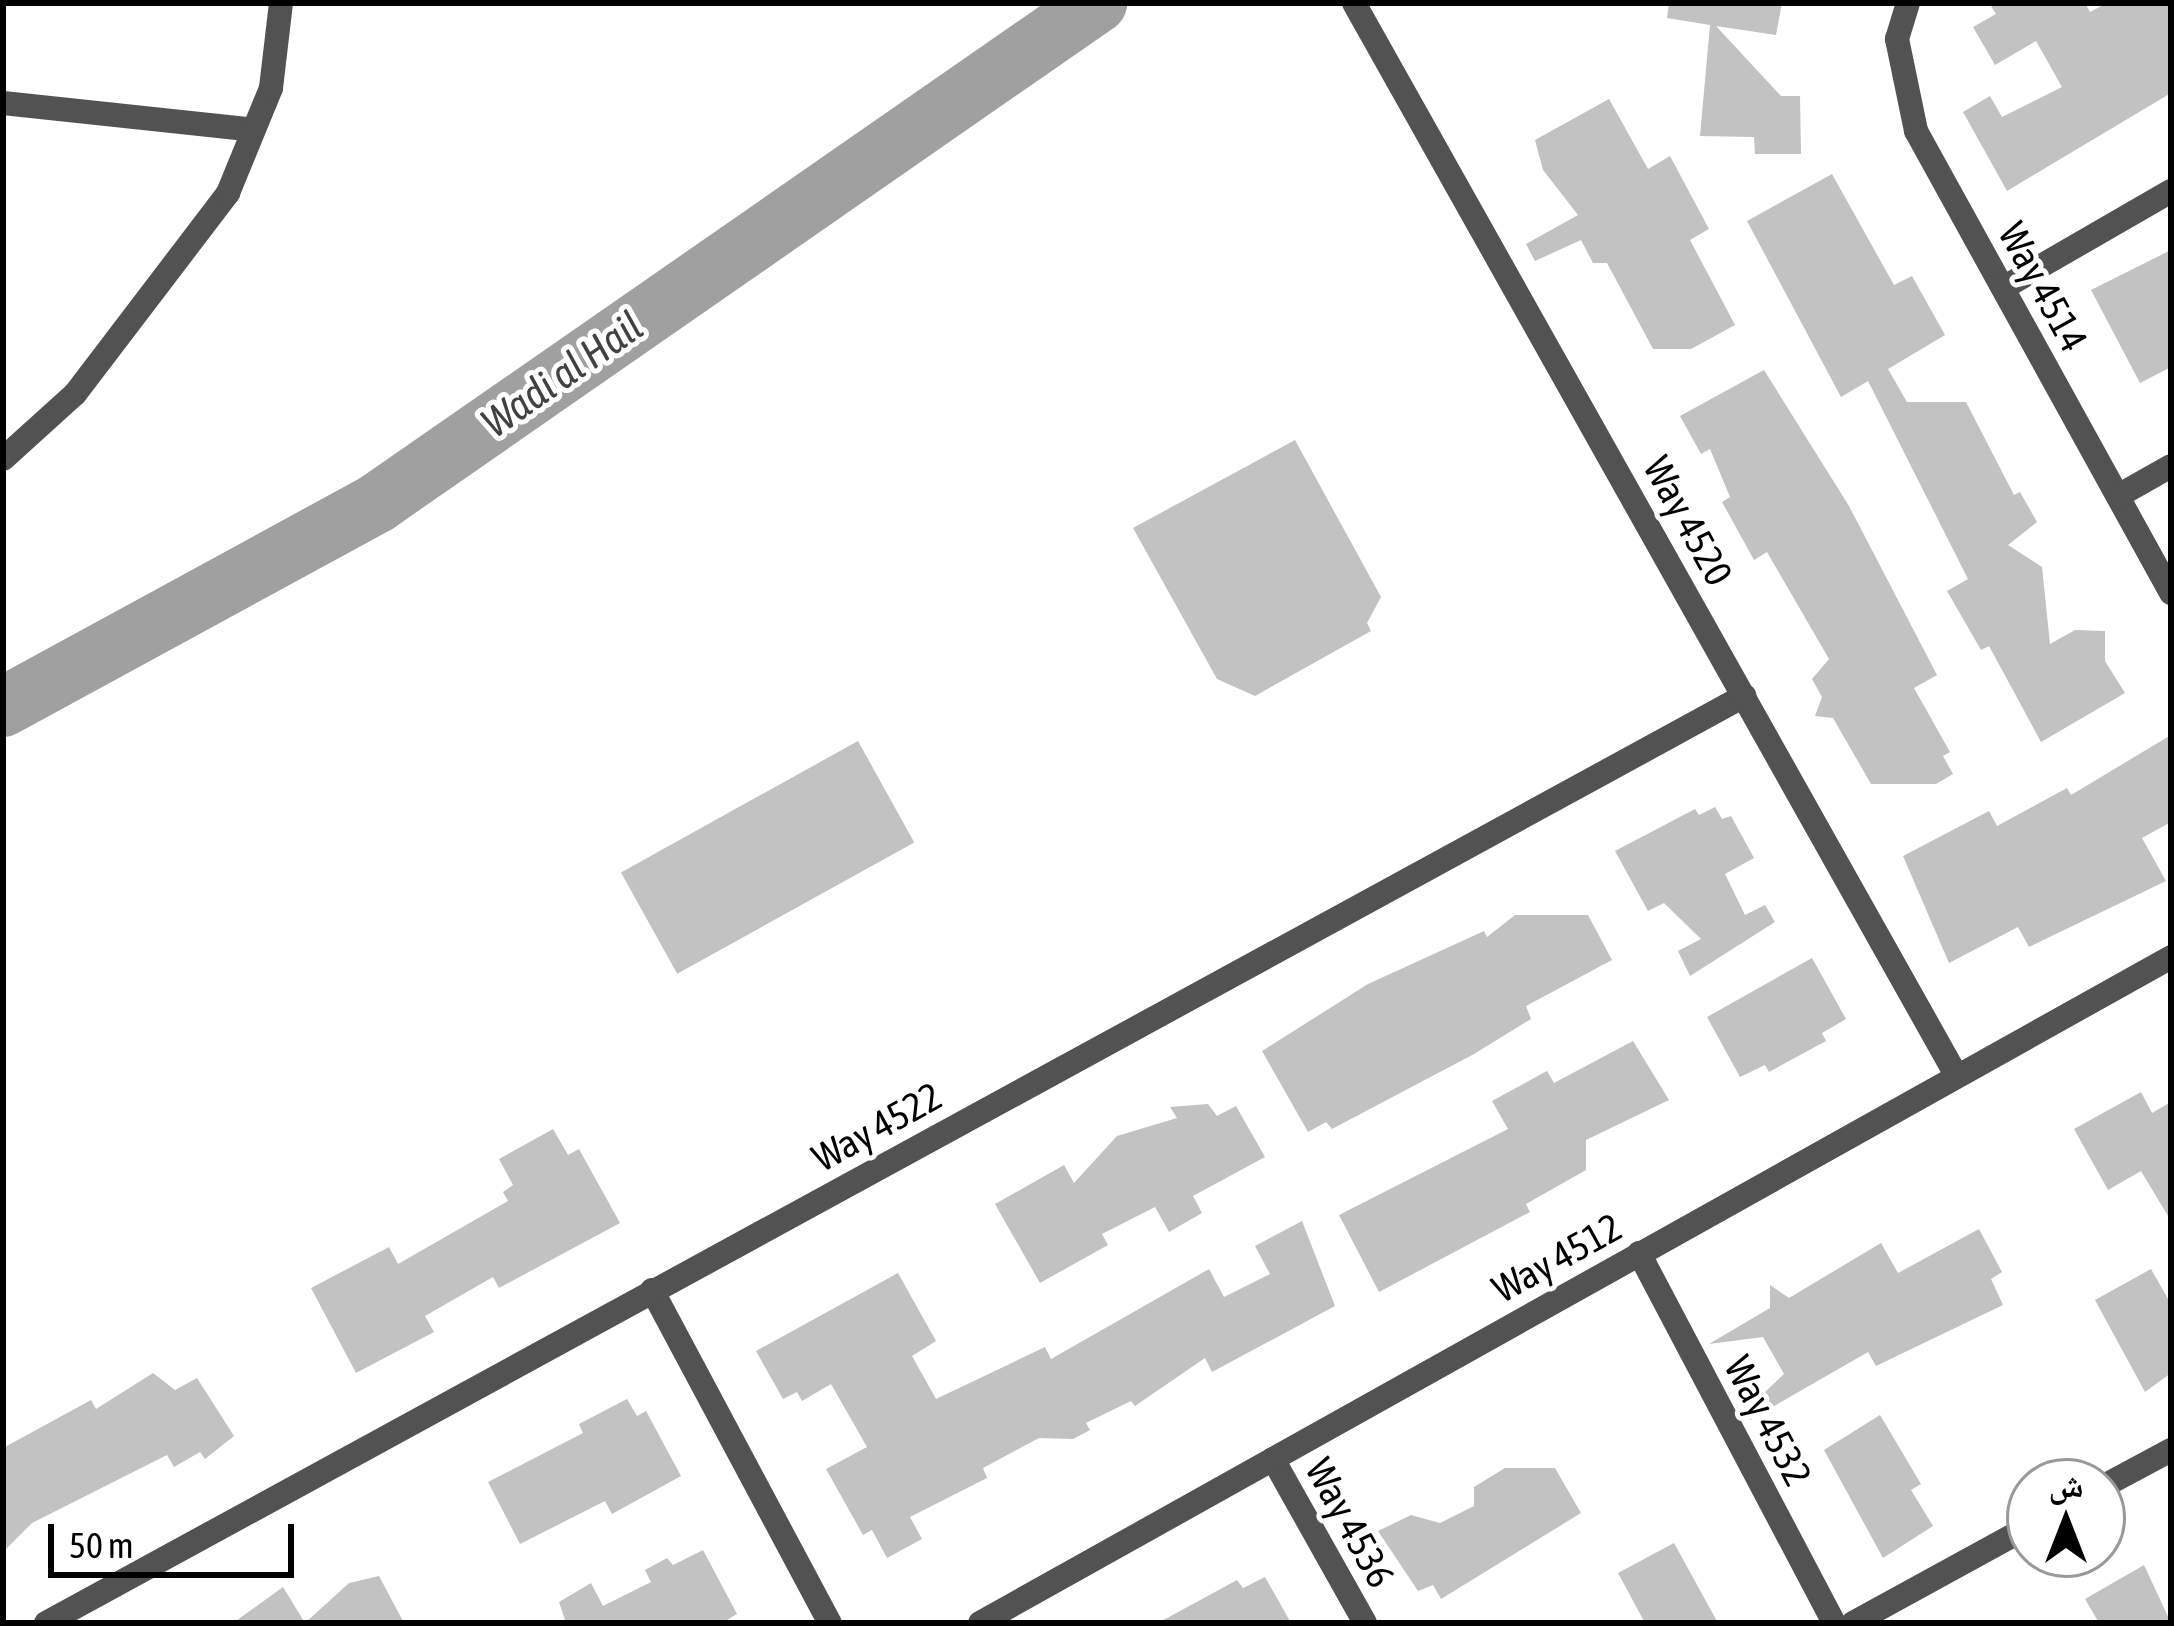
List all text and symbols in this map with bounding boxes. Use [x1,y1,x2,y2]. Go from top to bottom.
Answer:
street label: Way 4514 [1989,214,2097,360]
water label: Wadi al Hail [472,300,652,448]
street label: Way 4520 [1634,448,1742,594]
street label: Way 4522 [804,1073,950,1181]
street label: Way 4512 [1484,1204,1630,1312]
street label: Way 4532 [1714,1348,1822,1494]
street label: Way 4536 [1296,1450,1404,1596]
north arrow [2006,1458,2126,1578]
text: ش [2048,1466,2084,1504]
scale bar [54,1500,300,1574]
text: 50 m [69,1524,134,1566]

